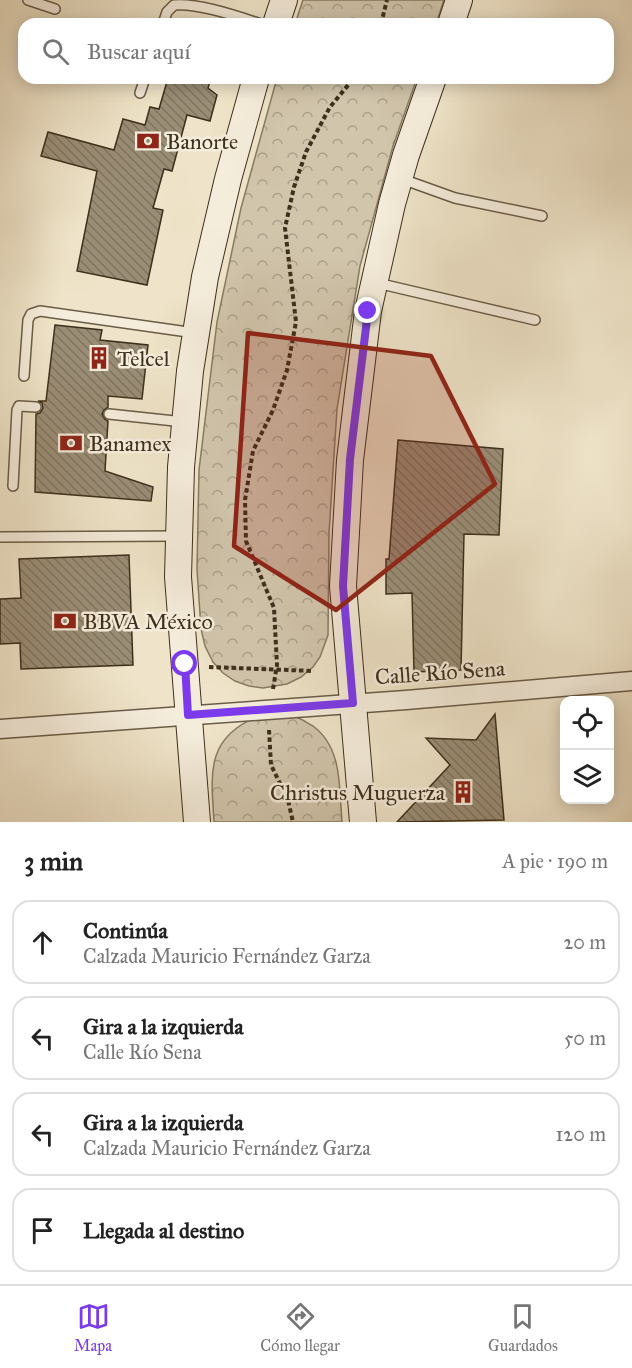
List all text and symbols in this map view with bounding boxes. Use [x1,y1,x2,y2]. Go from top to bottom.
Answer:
search box [18,18,614,84]
icon: search [39,35,72,68]
text: Buscar aquí [87,38,190,65]
bank icon: Banorte [135,128,161,154]
place label: Banorte [166,128,238,155]
route end [354,297,380,323]
building icon: Telcel [86,345,112,371]
place label: Telcel [117,345,170,372]
bank icon: Banamex [58,430,84,456]
place label: Banamex [89,430,172,457]
bank icon: BBVA México [52,608,78,634]
place label: BBVA México [83,608,213,635]
route start [171,650,197,676]
street label: Calle Río Sena [374,654,507,691]
map controls [560,696,614,804]
button: locate [560,696,614,750]
button: layers [560,750,614,804]
place label: Christus Muguerza [270,779,446,806]
building icon: Christus Muguerza [450,779,476,805]
text: 3 min [24,845,83,877]
text: A pie · 190 m [502,849,608,873]
text: Continúa [83,917,168,944]
icon: ahead [26,926,59,959]
text: 20 m [563,930,606,954]
text: Calzada Mauricio Fernández Garza [83,944,371,968]
text: Gira a la izquierda [83,1013,244,1040]
icon: left [26,1022,59,1055]
text: 50 m [564,1026,606,1050]
text: Calle Río Sena [83,1040,202,1064]
text: Gira a la izquierda [83,1109,244,1136]
icon: left [26,1118,59,1151]
text: 120 m [555,1122,606,1146]
text: Calzada Mauricio Fernández Garza [83,1136,371,1160]
icon: arrive [26,1214,59,1247]
text: Llegada al destino [83,1217,244,1244]
tab: Mapa [74,1300,112,1355]
tab: Cómo llegar [260,1300,340,1355]
tab: Guardados [488,1300,558,1355]

